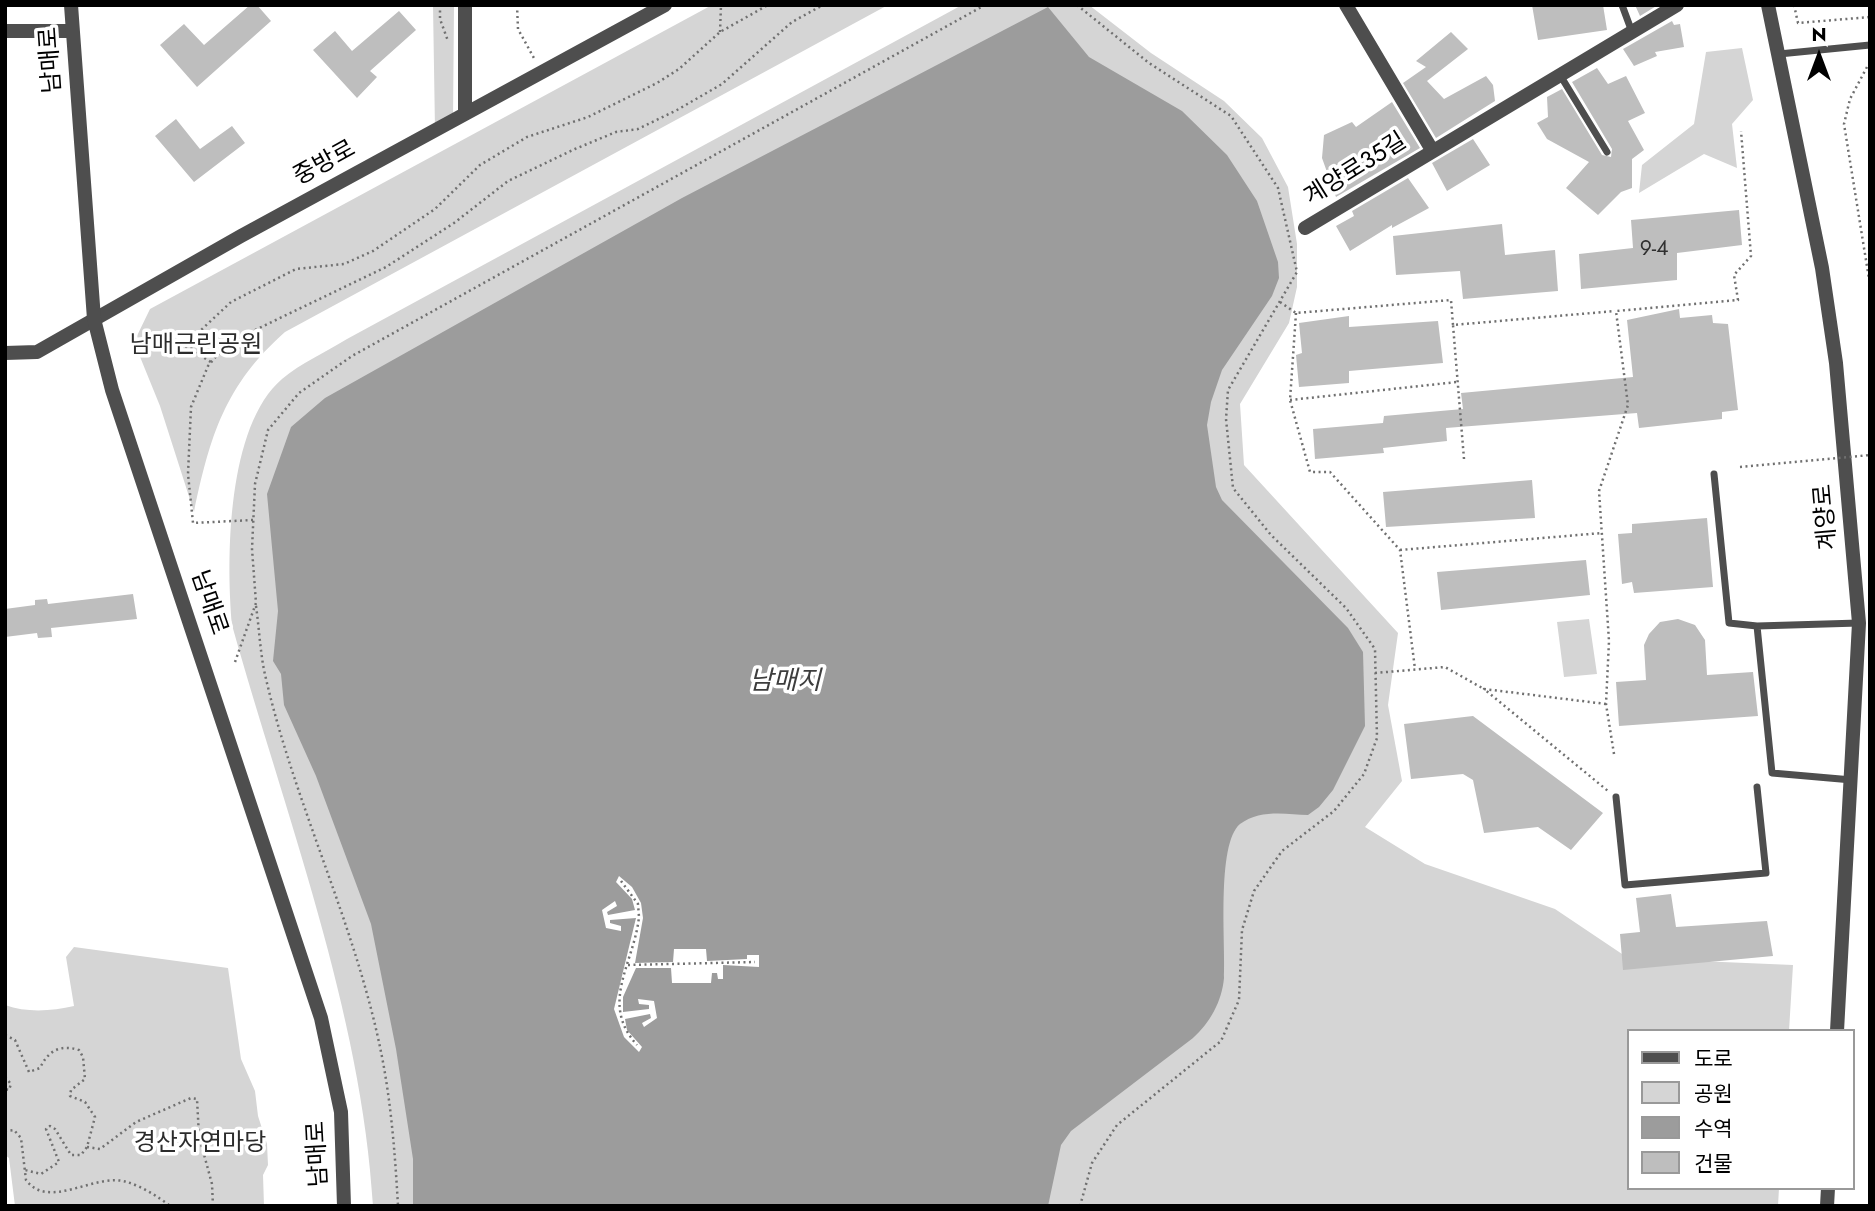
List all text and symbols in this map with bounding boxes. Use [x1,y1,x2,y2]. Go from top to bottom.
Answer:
north arrow [1784,21,1854,91]
text: N [1811,21,1827,48]
street label: 남매로 [35,26,69,94]
street label: 계양로35길 [1300,127,1412,213]
street label: 중방로 [289,135,361,193]
house number: 9-4 [1640,237,1668,263]
park label: 남매근린공원 [130,332,262,360]
street label: 계양로 [1810,483,1844,551]
street label: 남매로 [184,567,232,639]
water label: 남매지 [749,667,821,699]
legend [1626,1029,1854,1190]
text: 도로 [1694,1044,1733,1074]
text: 공원 [1694,1079,1733,1109]
text: 수역 [1694,1114,1733,1144]
street label: 남매로 [303,1120,335,1188]
park label: 경산자연마당 [134,1130,266,1158]
text: 건물 [1694,1149,1733,1179]

